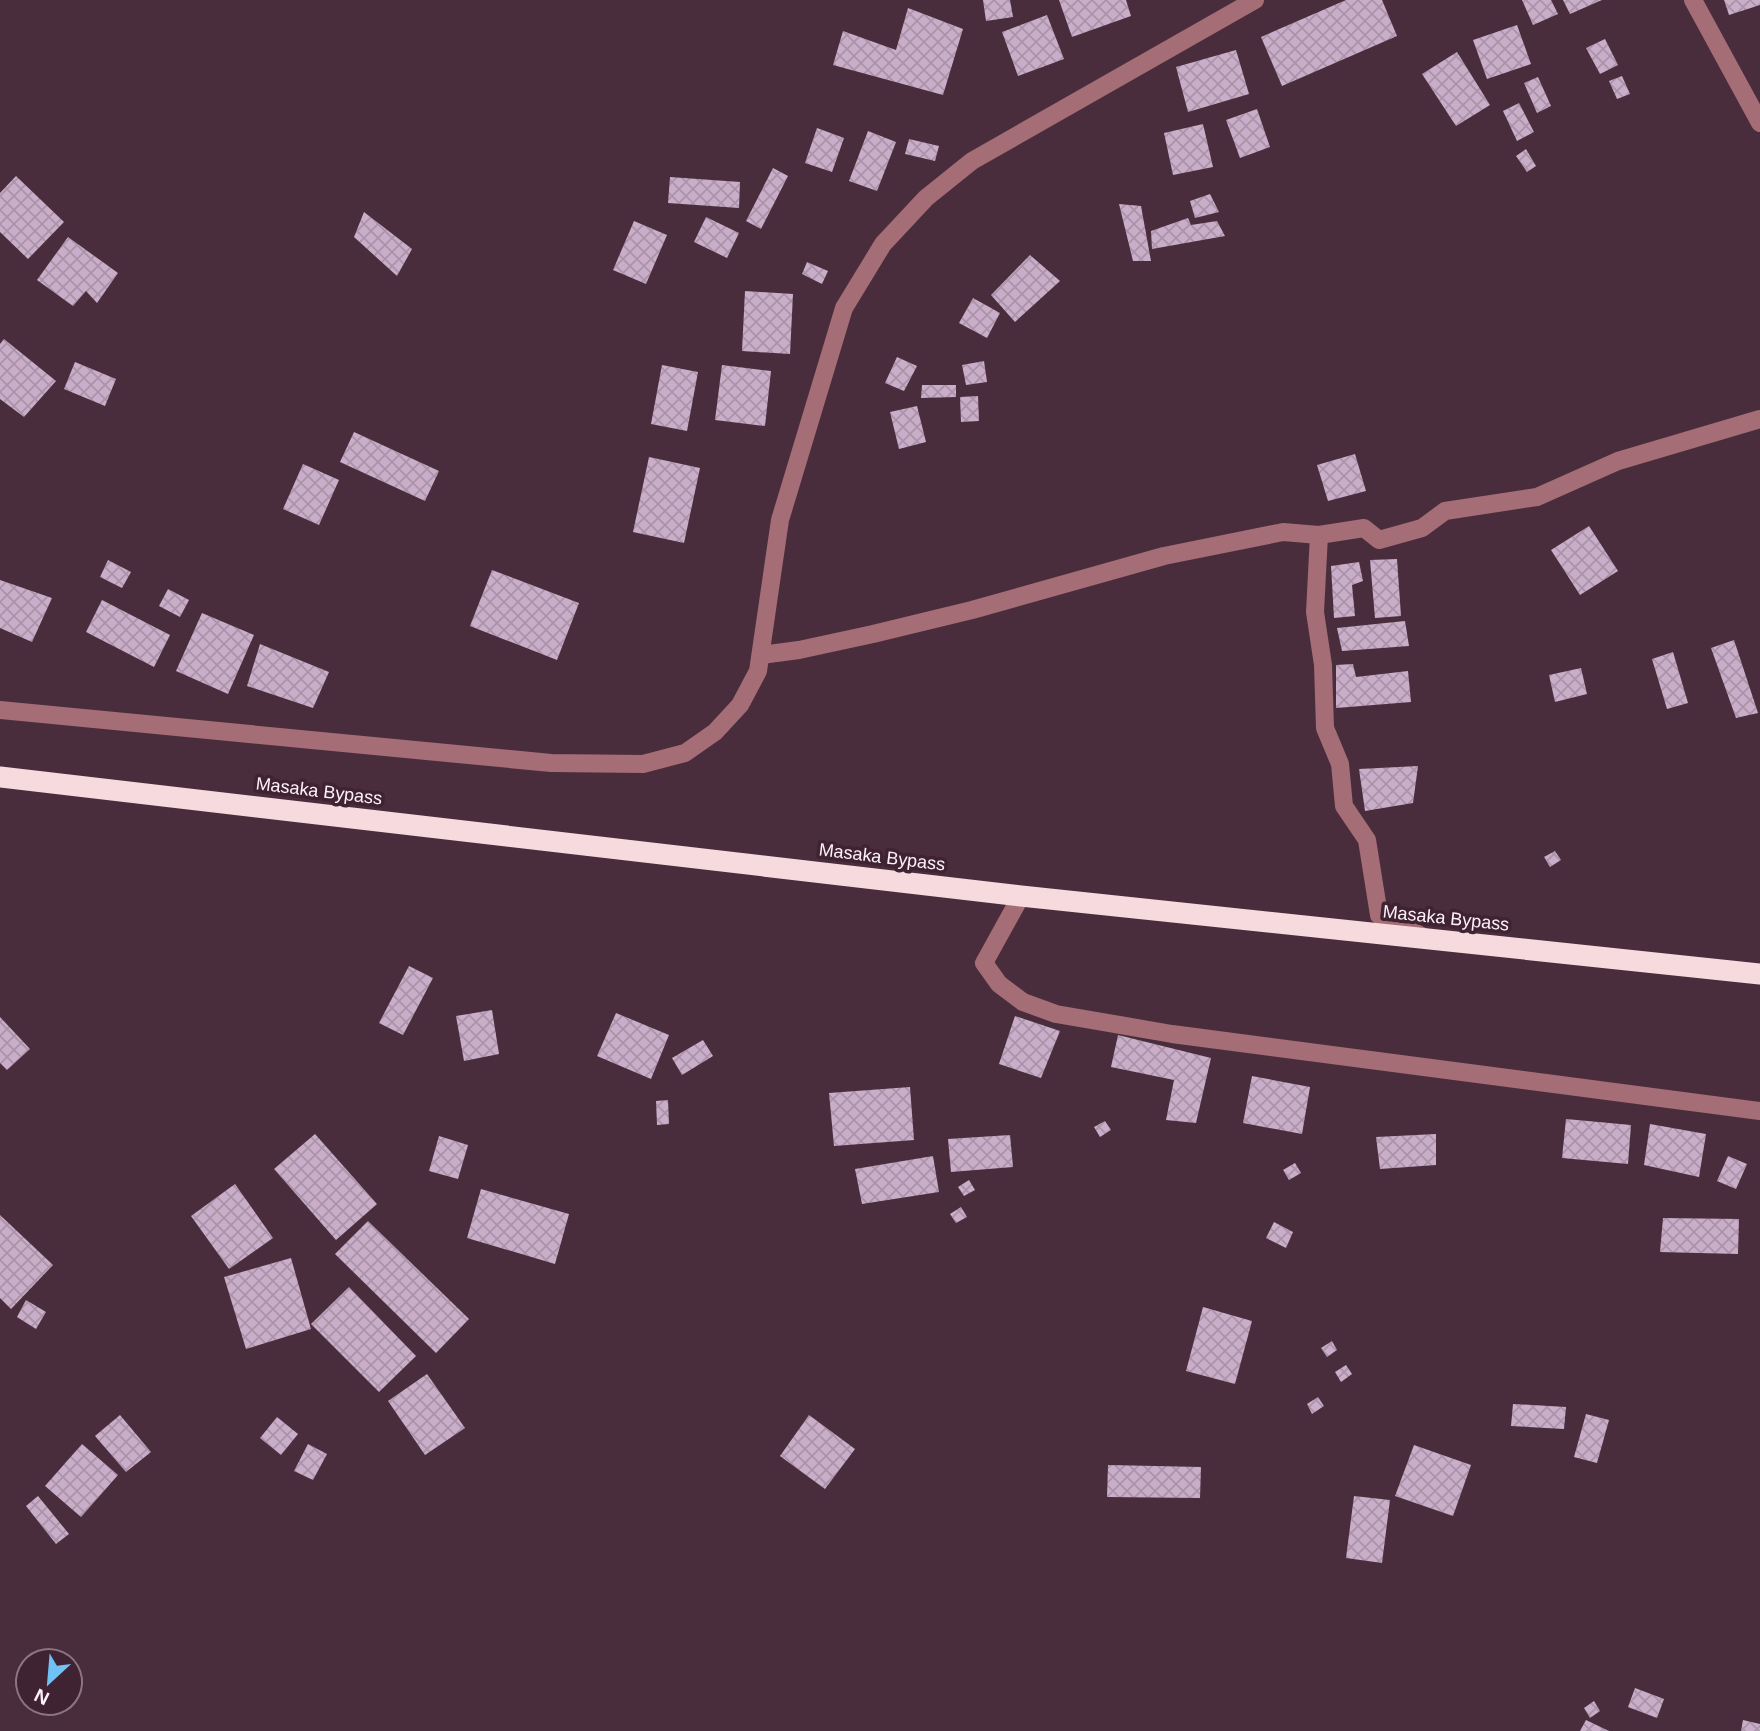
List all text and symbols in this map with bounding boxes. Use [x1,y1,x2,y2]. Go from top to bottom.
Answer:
street label: Masaka Bypass [255,773,383,809]
street label: Masaka Bypass [818,839,946,875]
street label: Masaka Bypass [1382,901,1510,935]
north arrow [14,1647,84,1717]
text: N [31,1684,53,1709]

